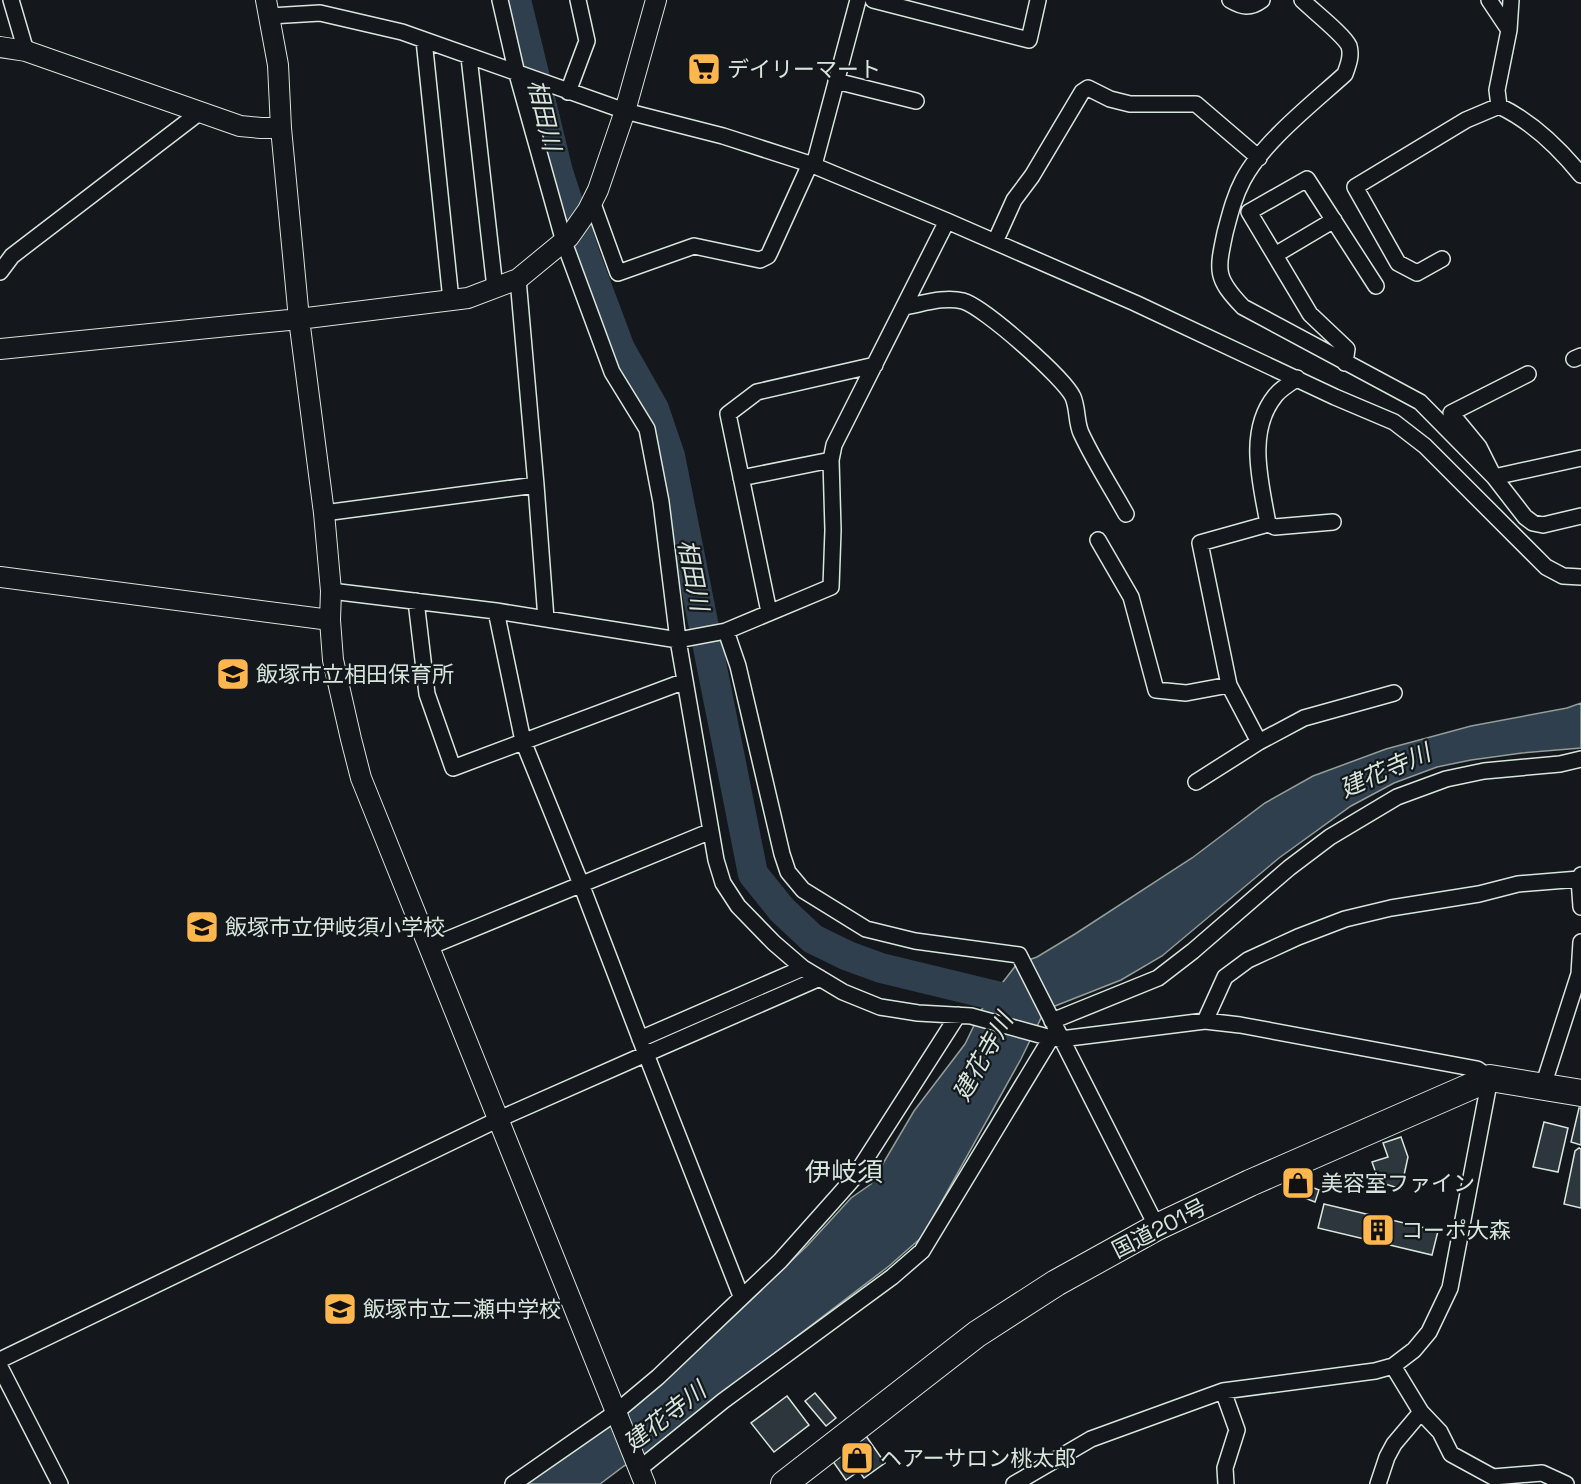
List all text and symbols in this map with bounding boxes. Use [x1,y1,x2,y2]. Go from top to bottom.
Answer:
supermarket icon: デイリーマート [686,51,722,87]
place label: デイリーマート [727,55,881,83]
water label: 相田川 [521,76,568,156]
water label: 相田川 [671,537,716,616]
school or university icon: 飯塚市立相田保育所 [215,656,251,692]
place label: 飯塚市立相田保育所 [256,660,454,688]
water label: 建花寺川 [1335,736,1438,804]
school or university icon: 飯塚市立伊岐須小学校 [184,909,220,945]
place label: 飯塚市立伊岐須小学校 [225,913,445,941]
water label: 建花寺川 [946,1005,1021,1106]
district label: 伊岐須 [805,1155,883,1189]
shop icon: 美容室ファイン [1280,1165,1316,1201]
place label: 美容室ファイン [1321,1169,1475,1197]
street label: 国道201号 [1107,1192,1211,1264]
building icon: コーポ大森 [1360,1212,1396,1248]
place label: コーポ大森 [1401,1216,1511,1244]
school or university icon: 飯塚市立二瀬中学校 [322,1291,358,1327]
place label: 飯塚市立二瀬中学校 [363,1295,561,1323]
water label: 建花寺川 [617,1373,714,1458]
shop icon: ヘアーサロン桃太郎 [839,1440,875,1476]
place label: ヘアーサロン桃太郎 [880,1444,1076,1472]

